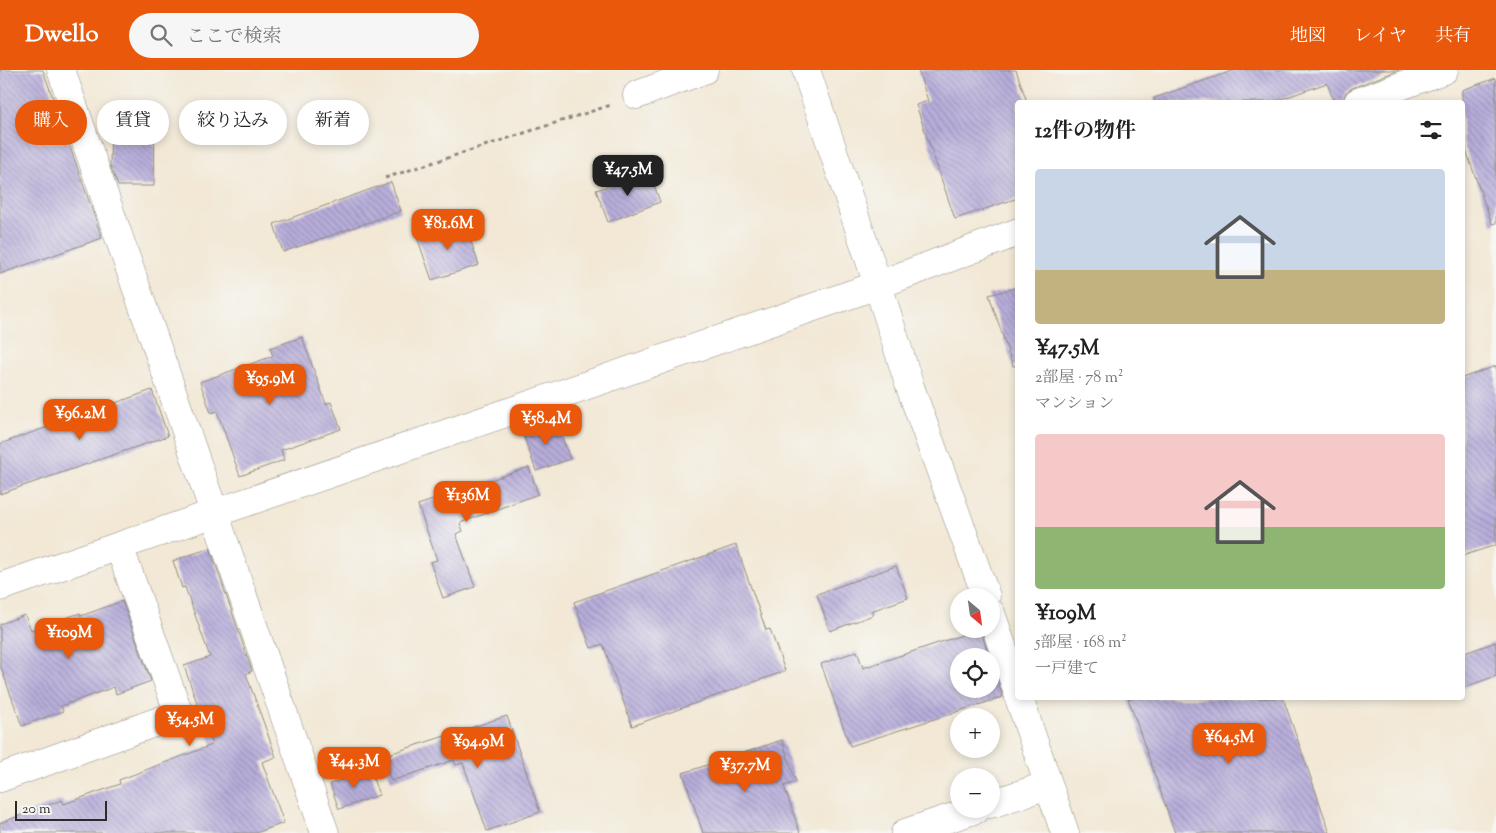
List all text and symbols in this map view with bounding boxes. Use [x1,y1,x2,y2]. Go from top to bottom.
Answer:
search box [129,13,479,58]
text: Dwello [25,18,99,52]
icon: search [147,21,175,49]
text: ここで検索 [187,24,282,51]
text: 地図 [1290,24,1326,50]
text: レイヤ [1354,24,1407,50]
text: 共有 [1435,24,1471,50]
chip: 購入 [15,100,87,145]
chip: 賃貸 [97,100,169,145]
chip: 絞り込み [179,100,287,145]
chip: 新着 [297,100,369,145]
icon: filters [1417,116,1445,144]
text: 12件の物件 [1035,117,1136,147]
pin: ¥47.5M [587,154,669,197]
text: ¥47.5M [604,159,652,182]
icon: home [1195,202,1285,292]
pin: ¥81.6M [407,208,489,251]
text: ¥81.6M [423,213,473,236]
text: ¥47.5M [1035,334,1099,364]
pin: ¥95.9M [229,364,311,406]
text: 2部屋 · 78 m² [1035,367,1123,390]
text: ¥95.9M [245,368,295,391]
text: マンション [1035,393,1114,416]
pin: ¥96.2M [39,398,121,441]
text: ¥96.2M [54,403,106,426]
pin: ¥58.4M [505,404,587,446]
text: ¥58.4M [521,408,571,431]
icon: home [1195,467,1285,557]
pin: ¥136M [432,480,502,523]
text: ¥136M [445,485,489,508]
north arrow [950,588,1000,638]
map controls [950,588,1000,818]
text: ¥109M [1035,599,1096,629]
pin: ¥109M [34,618,104,660]
text: ¥109M [46,622,92,645]
text: 5部屋 · 168 m² [1035,632,1127,655]
button: locate [950,648,1000,698]
text: 一戸建て [1035,658,1099,681]
pin: ¥54.5M [149,704,231,747]
button: + [950,708,1000,758]
text: ¥54.5M [166,709,214,732]
pin: ¥64.5M [1188,722,1270,765]
pin: ¥94.9M [437,726,519,769]
text: ¥64.5M [1204,727,1254,750]
text: ¥94.9M [452,731,504,754]
pin: ¥44.3M [313,746,395,789]
pin: ¥37.7M [704,750,786,793]
text: ¥44.3M [329,751,379,774]
text: ¥37.7M [720,755,770,778]
button: − [950,768,1000,818]
scale bar [15,798,108,821]
text: 20 m [22,800,51,820]

